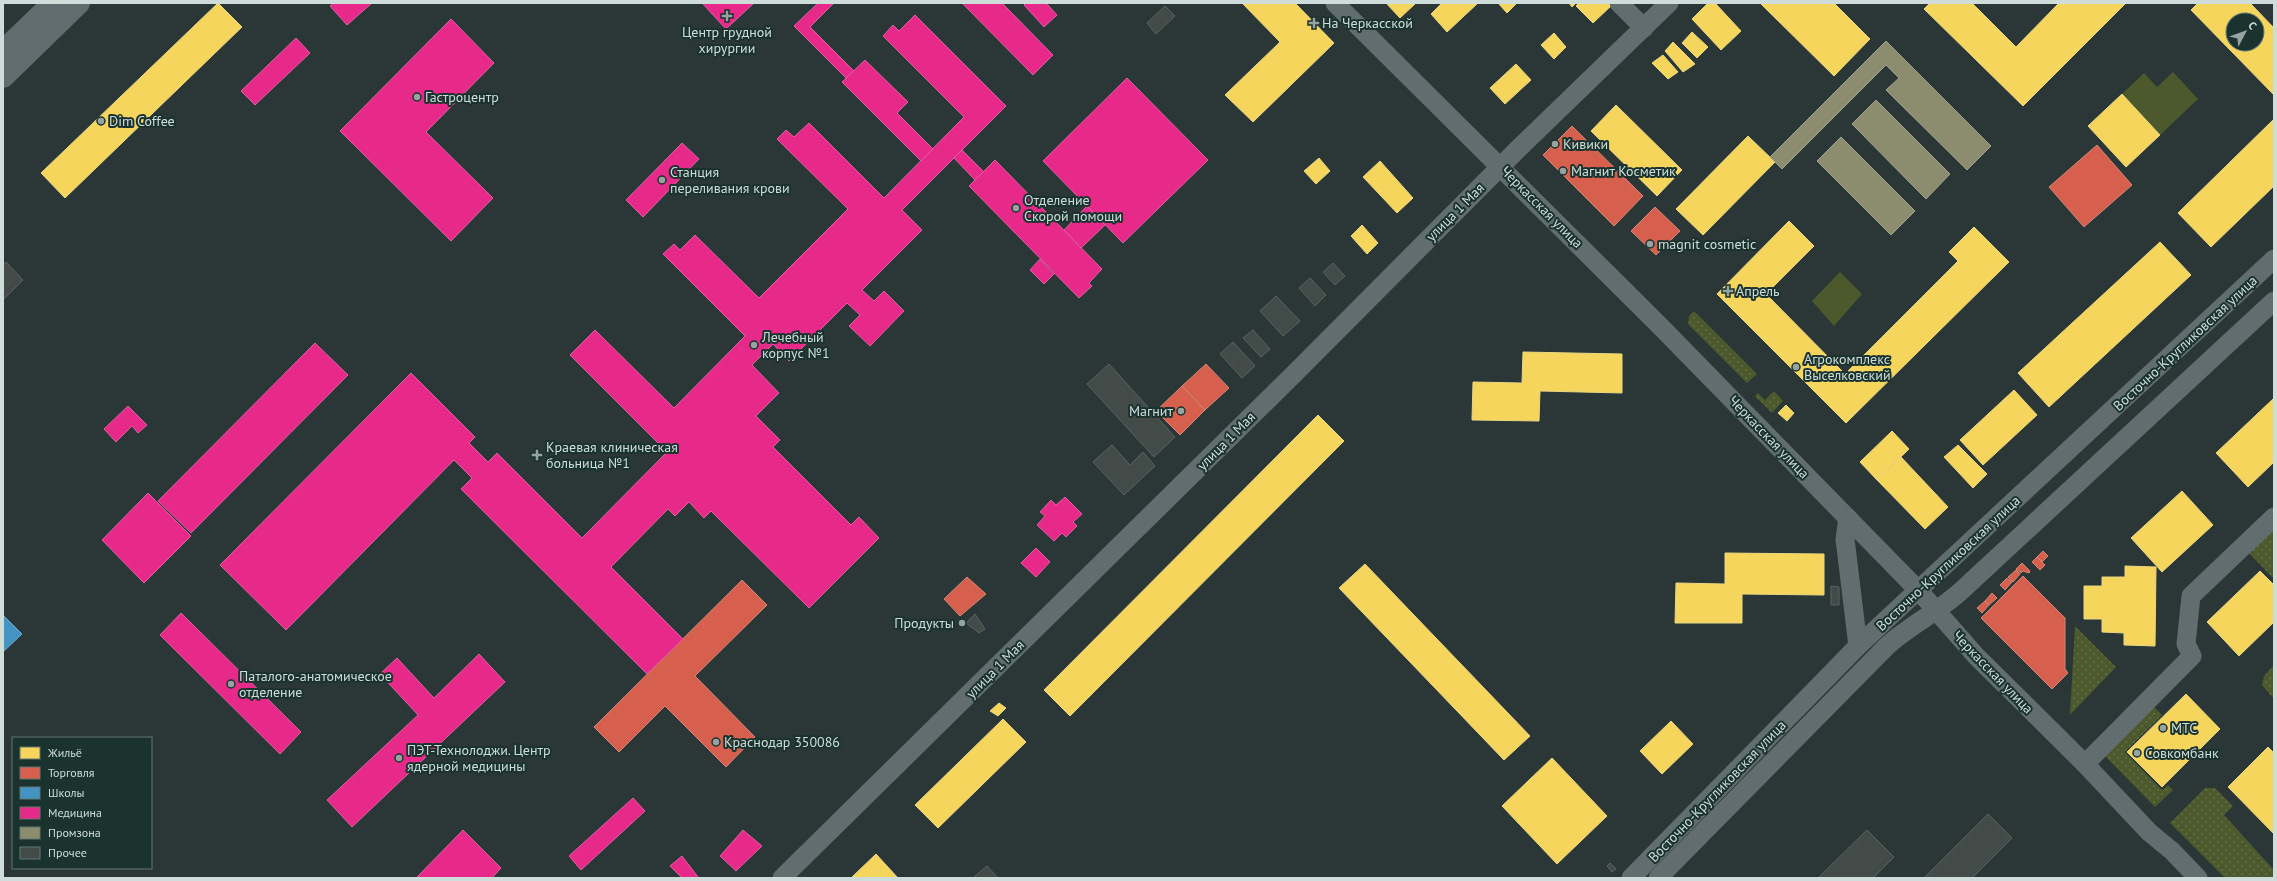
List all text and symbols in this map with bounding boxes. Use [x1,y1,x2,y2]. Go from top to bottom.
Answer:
marker: Центр грудной хирургии [721,10,733,22]
north arrow [2225,12,2265,52]
place label: На Черкасской [1322,14,1413,32]
marker: На Черкасской [1309,18,1319,28]
text: С [2245,19,2260,32]
place label: Центр грудной хирургии [682,23,772,57]
place label: Гастроцентр [425,88,499,106]
marker: Гастроцентр [412,92,422,102]
place label: Dim Coffee [109,112,175,130]
marker: Dim Coffee [96,116,106,126]
place label: Кивики [1563,135,1608,153]
marker: Кивики [1550,139,1560,149]
street label: Черкасская улица [1497,162,1587,252]
place label: Магнит Косметик [1571,162,1676,180]
place label: Станция переливания крови [670,163,790,197]
marker: Магнит Косметик [1558,166,1568,176]
marker: Станция переливания крови [657,175,667,185]
street label: улица 1 Мая [1422,179,1488,245]
place label: Отделение Скорой помощи [1024,191,1122,225]
marker: Отделение Скорой помощи [1011,203,1021,213]
place label: magnit cosmetic [1658,235,1756,253]
marker: magnit cosmetic [1645,239,1655,249]
street label: Восточно-Кругликовская улица [2109,271,2261,415]
place label: Апрель [1736,282,1780,300]
marker: Апрель [1723,286,1733,296]
place label: Лечебный корпус №1 [761,328,830,362]
marker: Лечебный корпус №1 [749,340,759,350]
place label: Агрокомплекс Выселковский [1804,350,1891,384]
marker: Агрокомплекс Выселковский [1791,362,1801,372]
street label: Черкасская улица [1725,392,1813,482]
place label: Магнит [1129,402,1173,420]
marker: Магнит [1176,406,1186,416]
street label: улица 1 Мая [1193,408,1259,474]
place label: Краевая клиническая больница №1 [546,438,678,472]
marker: Краевая клиническая больница №1 [531,449,543,461]
street label: Восточно-Кругликовская улица [1872,491,2024,635]
place label: Продукты [894,614,954,632]
marker: Продукты [957,618,967,628]
street label: Черкасская улица [1949,627,2037,717]
street label: улица 1 Мая [962,636,1028,702]
place label: Паталого-анатомическое отделение [239,667,392,701]
marker: Паталого-анатомическое отделение [226,679,236,689]
street label: Восточно-Кругликовская улица [1644,716,1790,866]
place label: МТС [2171,719,2197,737]
marker: МТС [2158,723,2168,733]
place label: Краснодар 350086 [724,733,840,751]
legend [12,737,152,869]
marker: Краснодар 350086 [711,737,721,747]
place label: ПЭТ-Технолоджи. Центр ядерной медицины [407,741,551,775]
place label: Совкомбанк [2145,744,2219,762]
text: Жильё [47,745,82,760]
marker: Совкомбанк [2132,748,2142,758]
marker: ПЭТ-Технолоджи. Центр ядерной медицины [394,753,404,763]
text: Торговля [48,765,94,780]
text: Школы [48,785,84,800]
text: Медицина [48,805,102,820]
text: Промзона [48,825,101,840]
text: Прочее [48,845,87,860]

